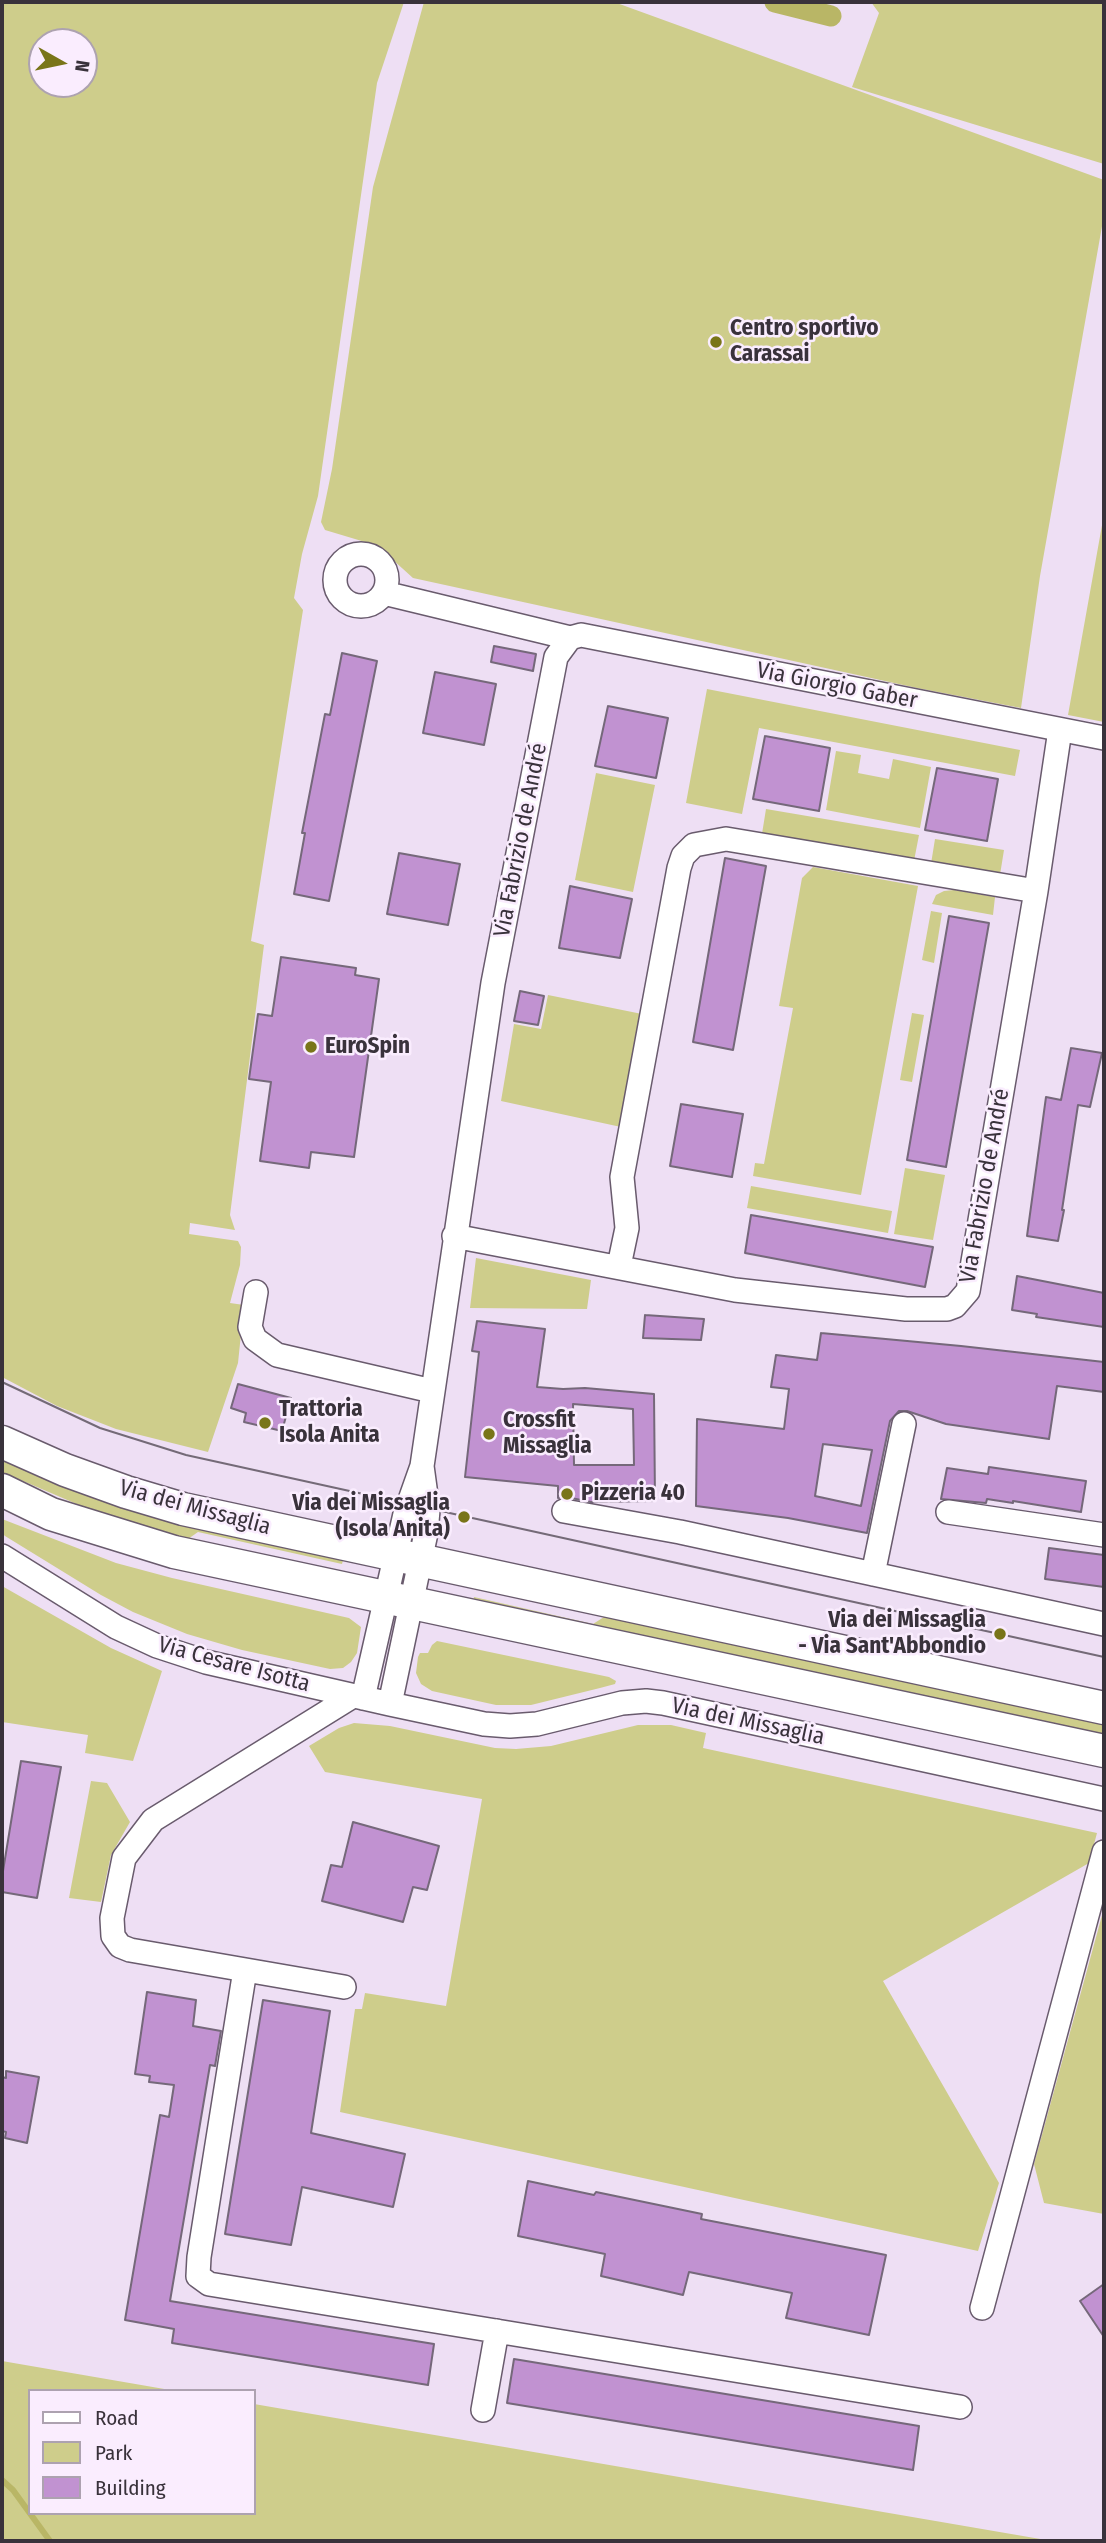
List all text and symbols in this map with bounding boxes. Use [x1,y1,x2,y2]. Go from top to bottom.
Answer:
north arrow [28,28,98,98]
text: N [70,59,95,73]
place label: Centro sportivo Carassai [730,315,878,369]
marker: Centro sportivo Carassai [708,334,724,350]
street label: Via Giorgio Gaber [754,657,920,715]
street label: Via Fabrizio de André [489,741,553,939]
place label: EuroSpin [325,1033,410,1061]
marker: EuroSpin [303,1039,319,1055]
street label: Via Fabrizio de André [954,1087,1016,1285]
place label: Trattoria Isola Anita [279,1396,380,1450]
place label: Crossfit Missaglia [503,1407,592,1461]
marker: Trattoria Isola Anita [257,1415,273,1431]
marker: Crossfit Missaglia [481,1426,497,1442]
street label: Via dei Missaglia [116,1475,274,1541]
place label: Pizzeria 40 [581,1480,685,1508]
marker: Pizzeria 40 [559,1486,575,1502]
place label: Via dei Missaglia (Isola Anita) [292,1490,450,1544]
marker: Via dei Missaglia (Isola Anita) [456,1509,472,1525]
place label: Via dei Missaglia - Via Sant'Abbondio [798,1607,986,1661]
marker: Via dei Missaglia - Via Sant'Abbondio [992,1626,1008,1642]
street label: Via Cesare Isotta [155,1631,313,1699]
street label: Via dei Missaglia [669,1692,827,1752]
legend [28,2389,256,2515]
text: Road [95,2405,139,2431]
text: Park [95,2440,132,2466]
text: Building [95,2475,166,2501]

